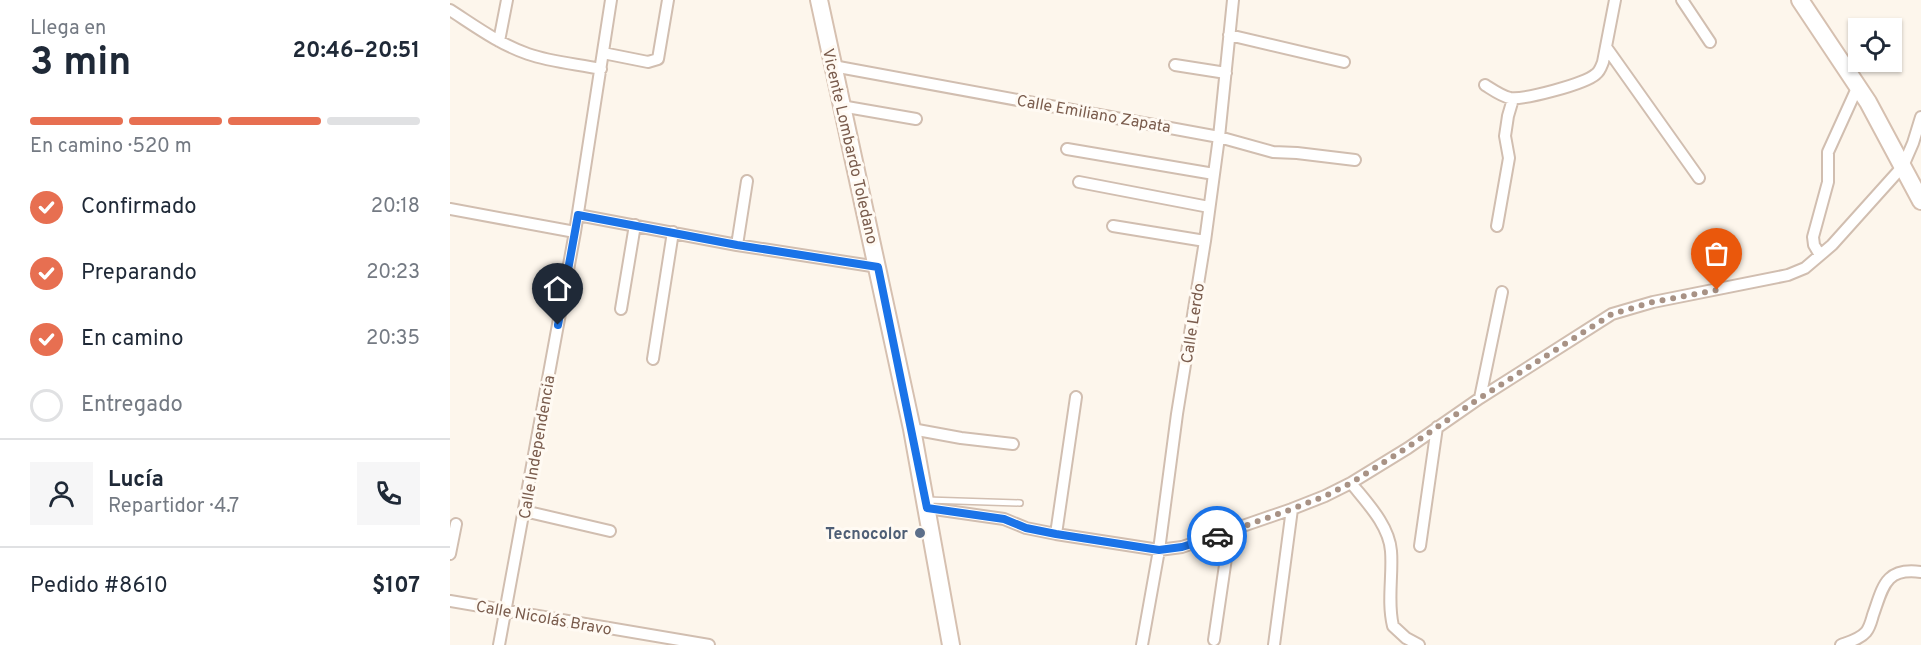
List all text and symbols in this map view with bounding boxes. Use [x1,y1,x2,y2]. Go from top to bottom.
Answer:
text: Llega en [30,16,106,42]
map controls [1848,18,1902,72]
button: locate [1848,18,1902,72]
text: 20:46–20:51 [293,38,420,65]
text: 3 min [30,40,131,89]
street label: Vicente Lombardo Toledano [817,47,881,246]
street label: Calle Emiliano Zapata [1015,92,1172,138]
text: En camino · 520 m [30,134,192,160]
icon: check [30,191,63,224]
text: Confirmado [81,194,197,221]
text: 20:18 [371,194,420,220]
pin [1691,228,1742,290]
icon: bag [1700,237,1733,270]
icon: check [30,257,63,290]
text: Preparando [81,260,197,287]
text: 20:23 [366,260,420,286]
pin [532,263,583,325]
icon: home [541,272,574,305]
street label: Calle Lerdo [1178,282,1210,365]
icon: check [30,323,63,356]
text: En camino [81,326,183,353]
text: 20:35 [366,326,420,352]
street label: Calle Independencia [515,374,560,521]
text: Entregado [81,392,183,419]
button: person [30,462,93,525]
button: phone [357,462,420,525]
text: Lucía [108,467,164,494]
text: Repartidor · 4.7 [108,494,239,520]
courier [1187,506,1247,566]
icon: car [1201,520,1234,553]
place label: Tecnocolor [825,525,908,545]
marker: Tecnocolor [913,526,927,540]
text: Pedido #8610 [30,573,168,600]
text: $107 [372,573,420,600]
street label: Calle Nicolás Bravo [474,597,613,641]

